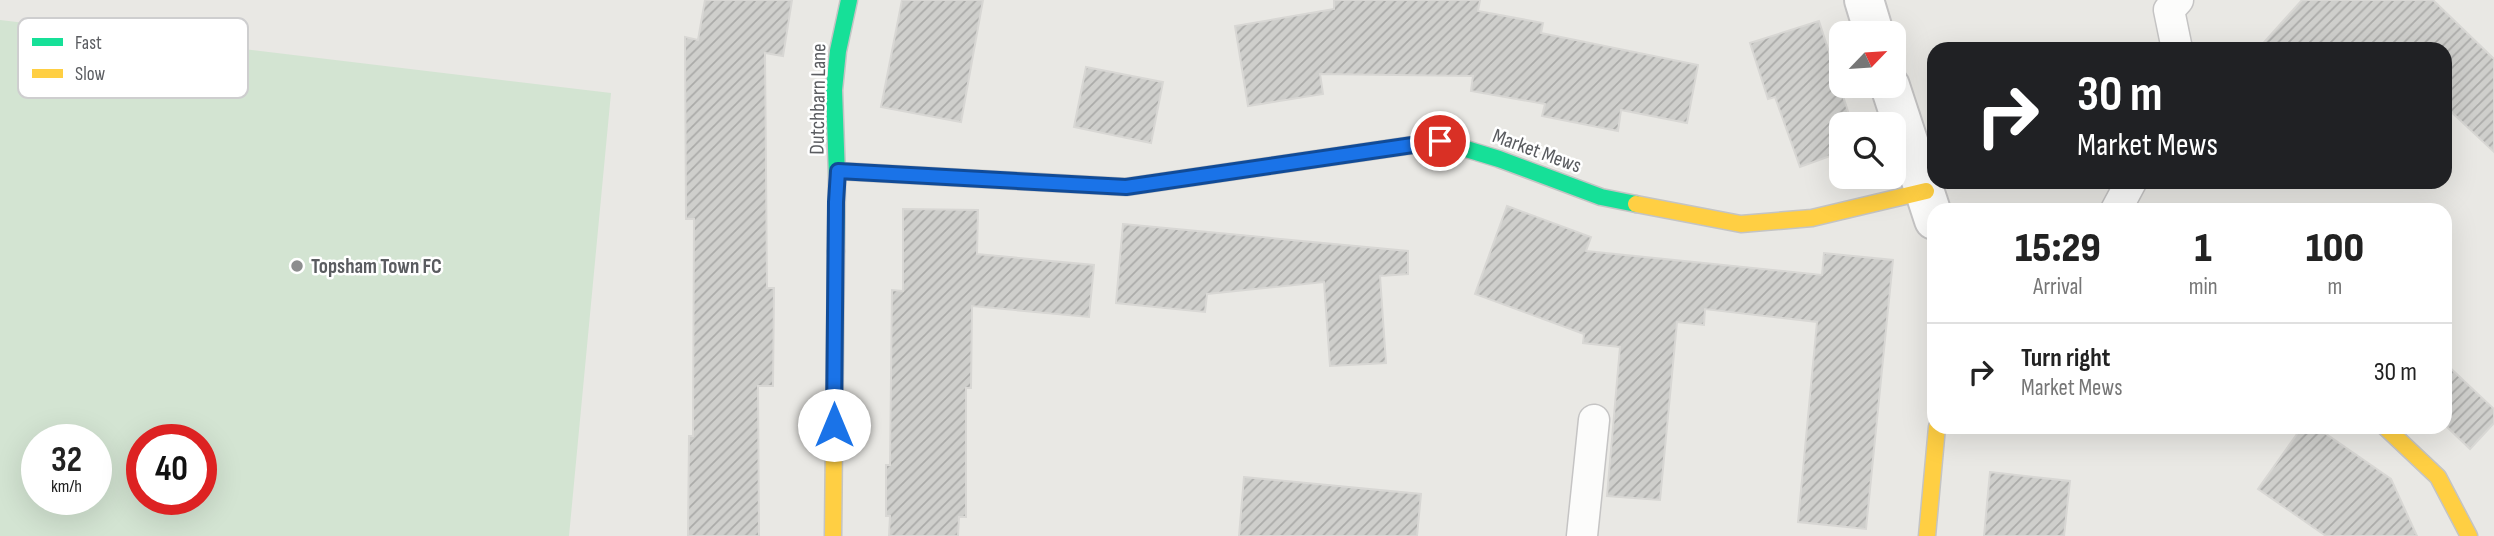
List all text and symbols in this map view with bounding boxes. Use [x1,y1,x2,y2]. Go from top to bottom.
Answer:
legend [18,18,248,98]
north arrow [1829,21,1906,98]
map controls [1829,21,1906,189]
text: Fast [75,32,102,55]
street label: Dutchbarn Lane [805,43,831,155]
text: Slow [75,63,105,86]
text: 30 m [2077,66,2162,125]
icon: right [1962,70,2053,161]
pin [1410,111,1470,171]
button: search [1829,112,1906,189]
icon: arrive [1421,122,1459,160]
street label: Market Mews [1489,123,1585,179]
text: Market Mews [2077,126,2218,165]
text: 15:29 [2015,223,2101,274]
text: 1 [2195,223,2212,274]
text: 100 [2306,223,2364,274]
place label: Topsham Town FC [311,254,442,279]
marker: Topsham Town FC [289,258,305,274]
text: Arrival [2033,273,2083,301]
text: min [2189,273,2218,301]
text: m [2327,273,2342,301]
text: Turn right [2021,343,2110,374]
icon: right [1962,353,2000,391]
text: 30 m [2374,357,2417,388]
text: Market Mews [2021,374,2122,402]
position arrow [797,388,871,462]
speed limit sign: 40 [126,424,217,515]
text: 32 [51,439,82,482]
text: km/h [51,476,82,497]

